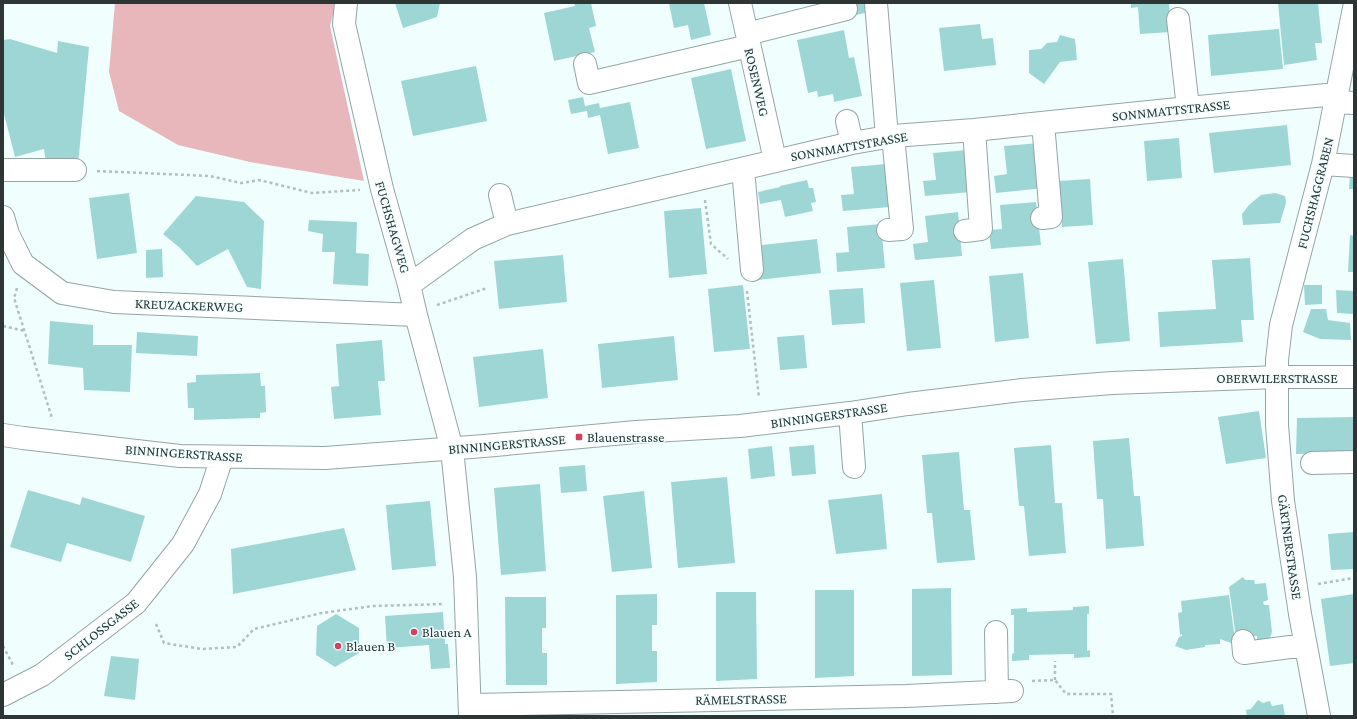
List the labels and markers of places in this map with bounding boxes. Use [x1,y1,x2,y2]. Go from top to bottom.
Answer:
place label: Blauenstrasse [587,429,664,445]
marker: Blauenstrasse [574,432,584,442]
place label: Blauen A [422,624,472,640]
marker: Blauen A [409,627,419,637]
place label: Blauen B [346,638,396,654]
marker: Blauen B [333,641,343,651]

